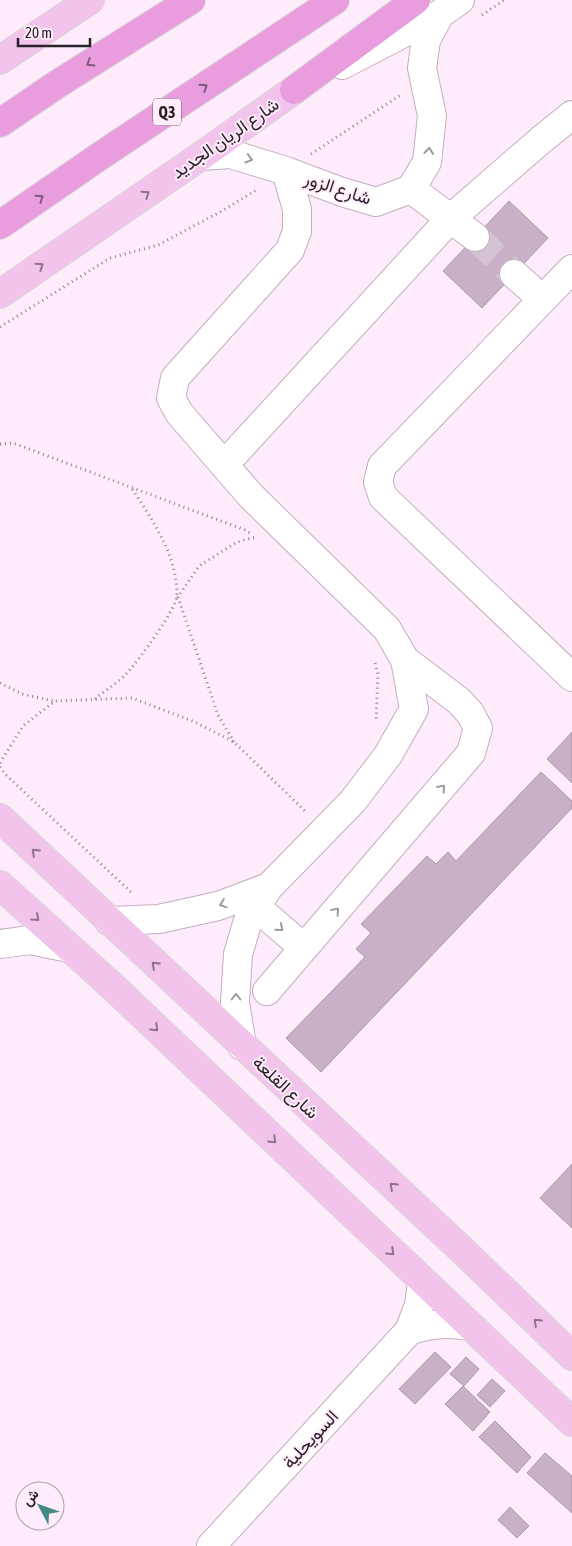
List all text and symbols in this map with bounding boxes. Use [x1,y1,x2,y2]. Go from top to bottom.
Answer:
scale bar [18,15,90,47]
text: 20 m [25,24,52,41]
one-way arrow [87,57,96,67]
one-way arrow [198,84,208,93]
street label: شارع الريان الجديد [167,93,284,184]
road number: Q3 [153,98,181,125]
one-way arrow [423,146,434,154]
one-way arrow [244,153,253,164]
street label: شارع الزور [300,167,374,211]
one-way arrow [141,190,150,200]
one-way arrow [34,195,44,204]
one-way arrow [34,263,44,272]
one-way arrow [436,784,445,793]
one-way arrow [32,849,41,858]
one-way arrow [220,898,228,908]
one-way arrow [330,907,339,916]
one-way arrow [30,912,39,921]
one-way arrow [274,922,283,931]
one-way arrow [152,962,161,971]
one-way arrow [231,993,241,1001]
one-way arrow [150,1022,159,1031]
street label: شارع القلعة [247,1051,323,1124]
one-way arrow [268,1134,277,1143]
one-way arrow [390,1183,399,1192]
one-way arrow [385,1246,394,1255]
one-way arrow [533,1319,542,1328]
street label: السويحلية [278,1405,343,1473]
north arrow [15,1481,65,1531]
text: ش [19,1486,43,1510]

